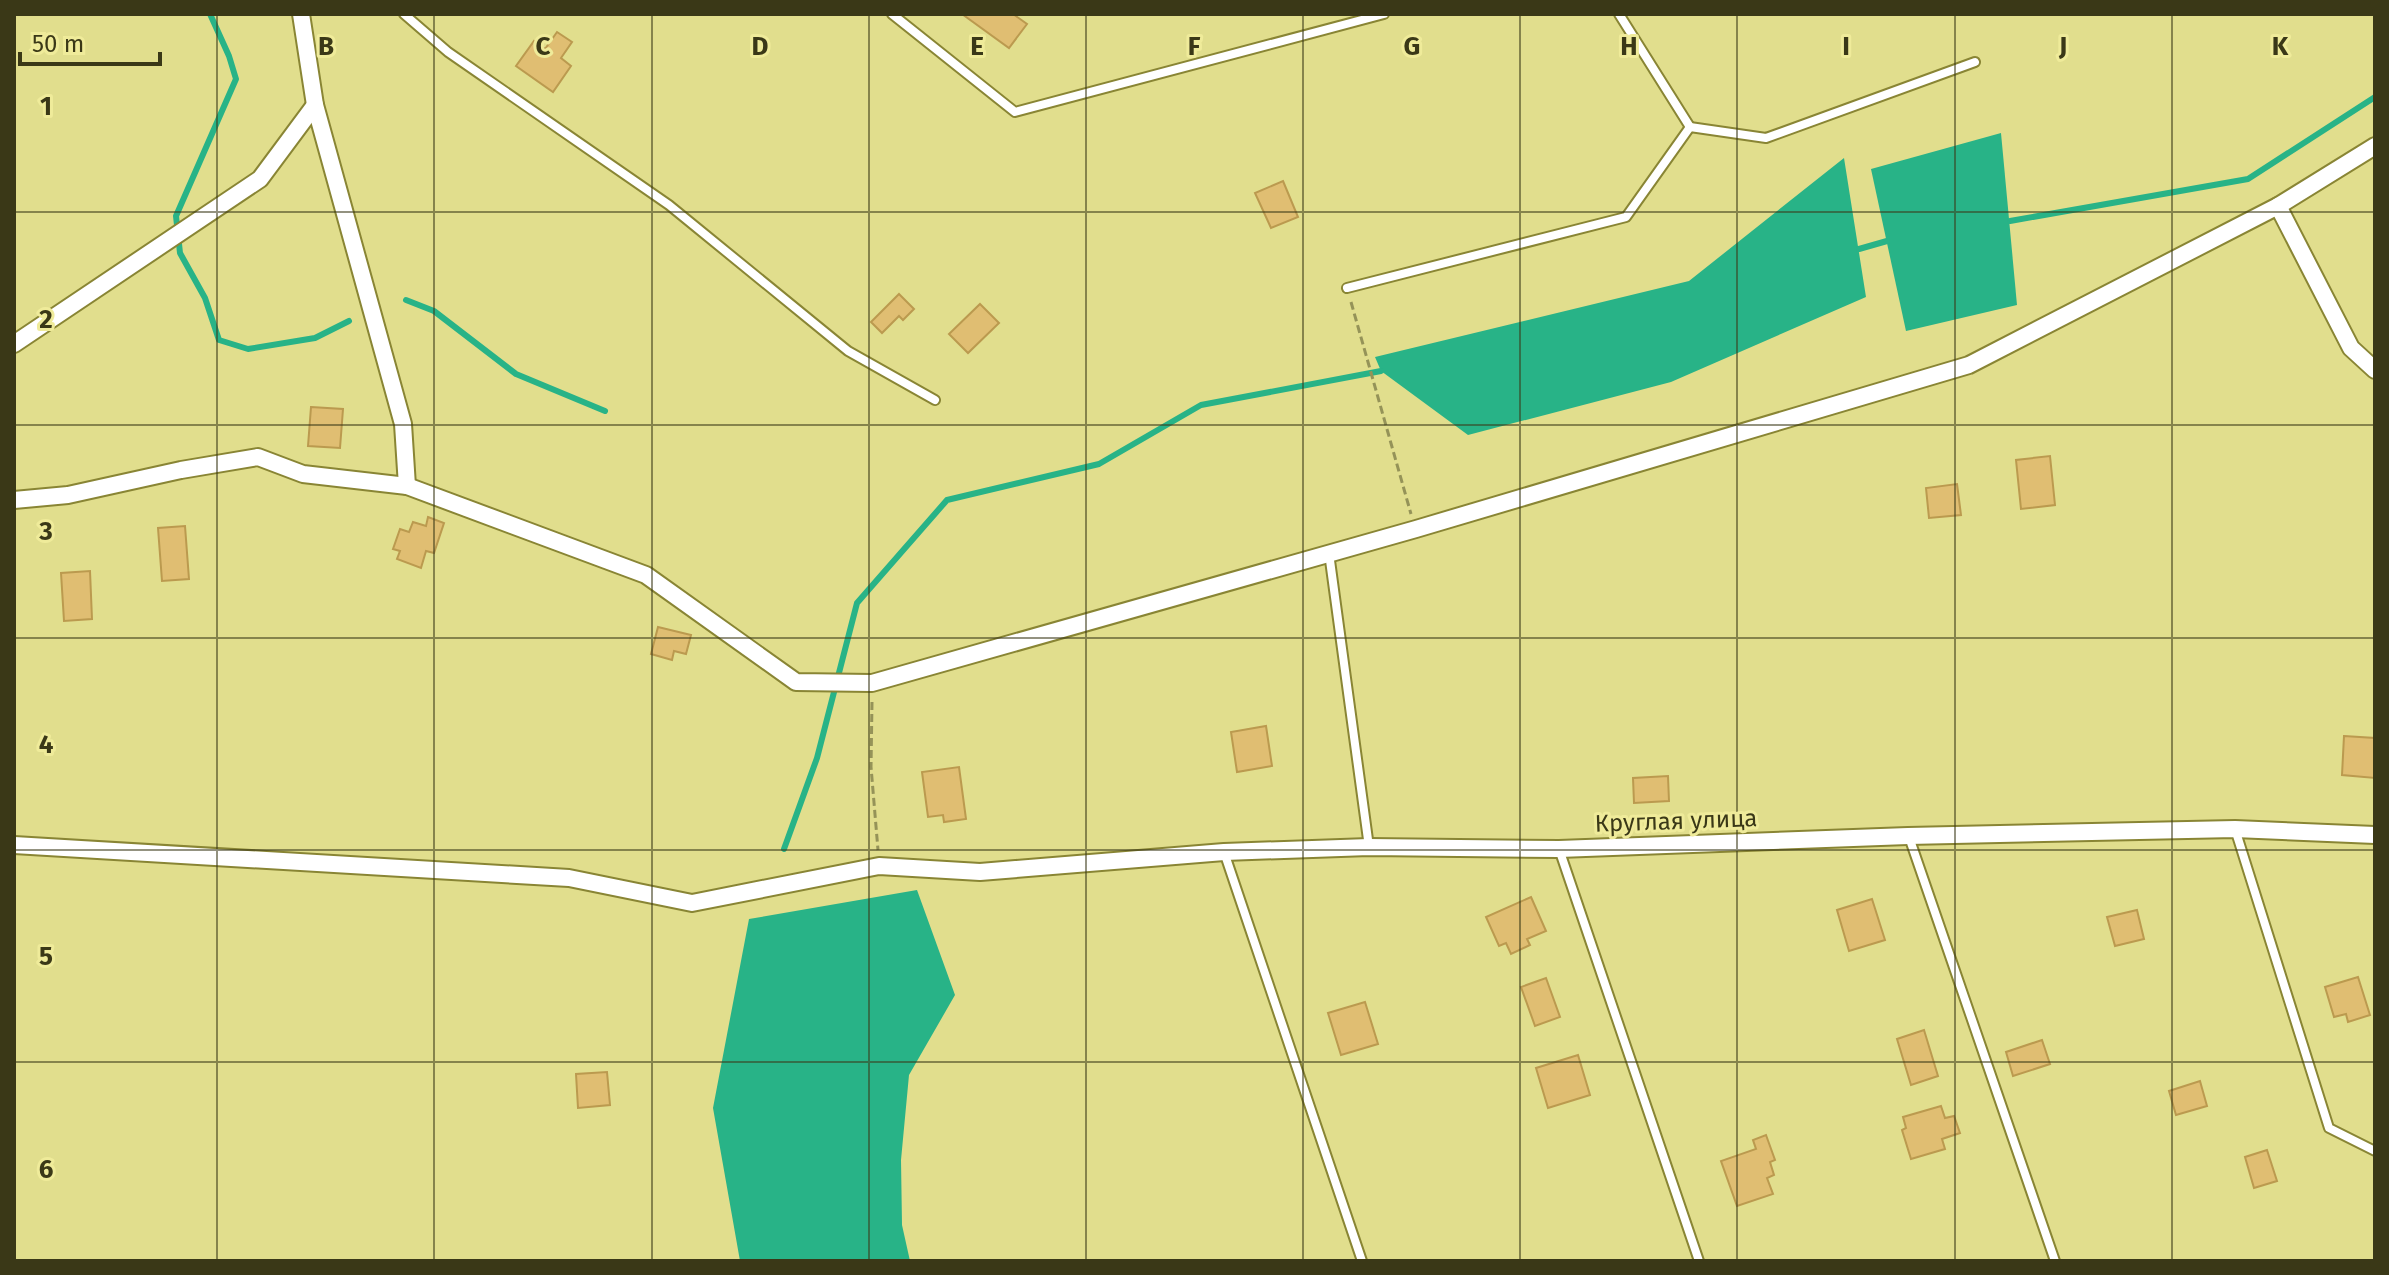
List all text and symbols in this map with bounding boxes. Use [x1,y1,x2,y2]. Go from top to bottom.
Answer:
scale bar [20,16,160,66]
text: 50 m [32,30,84,58]
text: B [318,31,334,62]
text: C [536,31,551,62]
text: D [752,31,769,62]
text: E [970,31,984,62]
text: F [1188,31,1201,62]
text: G [1404,31,1420,62]
text: H [1620,31,1638,62]
text: I [1842,31,1850,62]
text: J [2058,31,2067,62]
text: K [2272,31,2289,62]
text: 1 [40,91,52,122]
text: 2 [39,304,53,335]
text: 3 [38,516,53,547]
text: 4 [39,729,54,760]
street label: Круглая улица [1594,804,1758,838]
text: 5 [39,941,53,972]
text: 6 [39,1154,54,1185]

